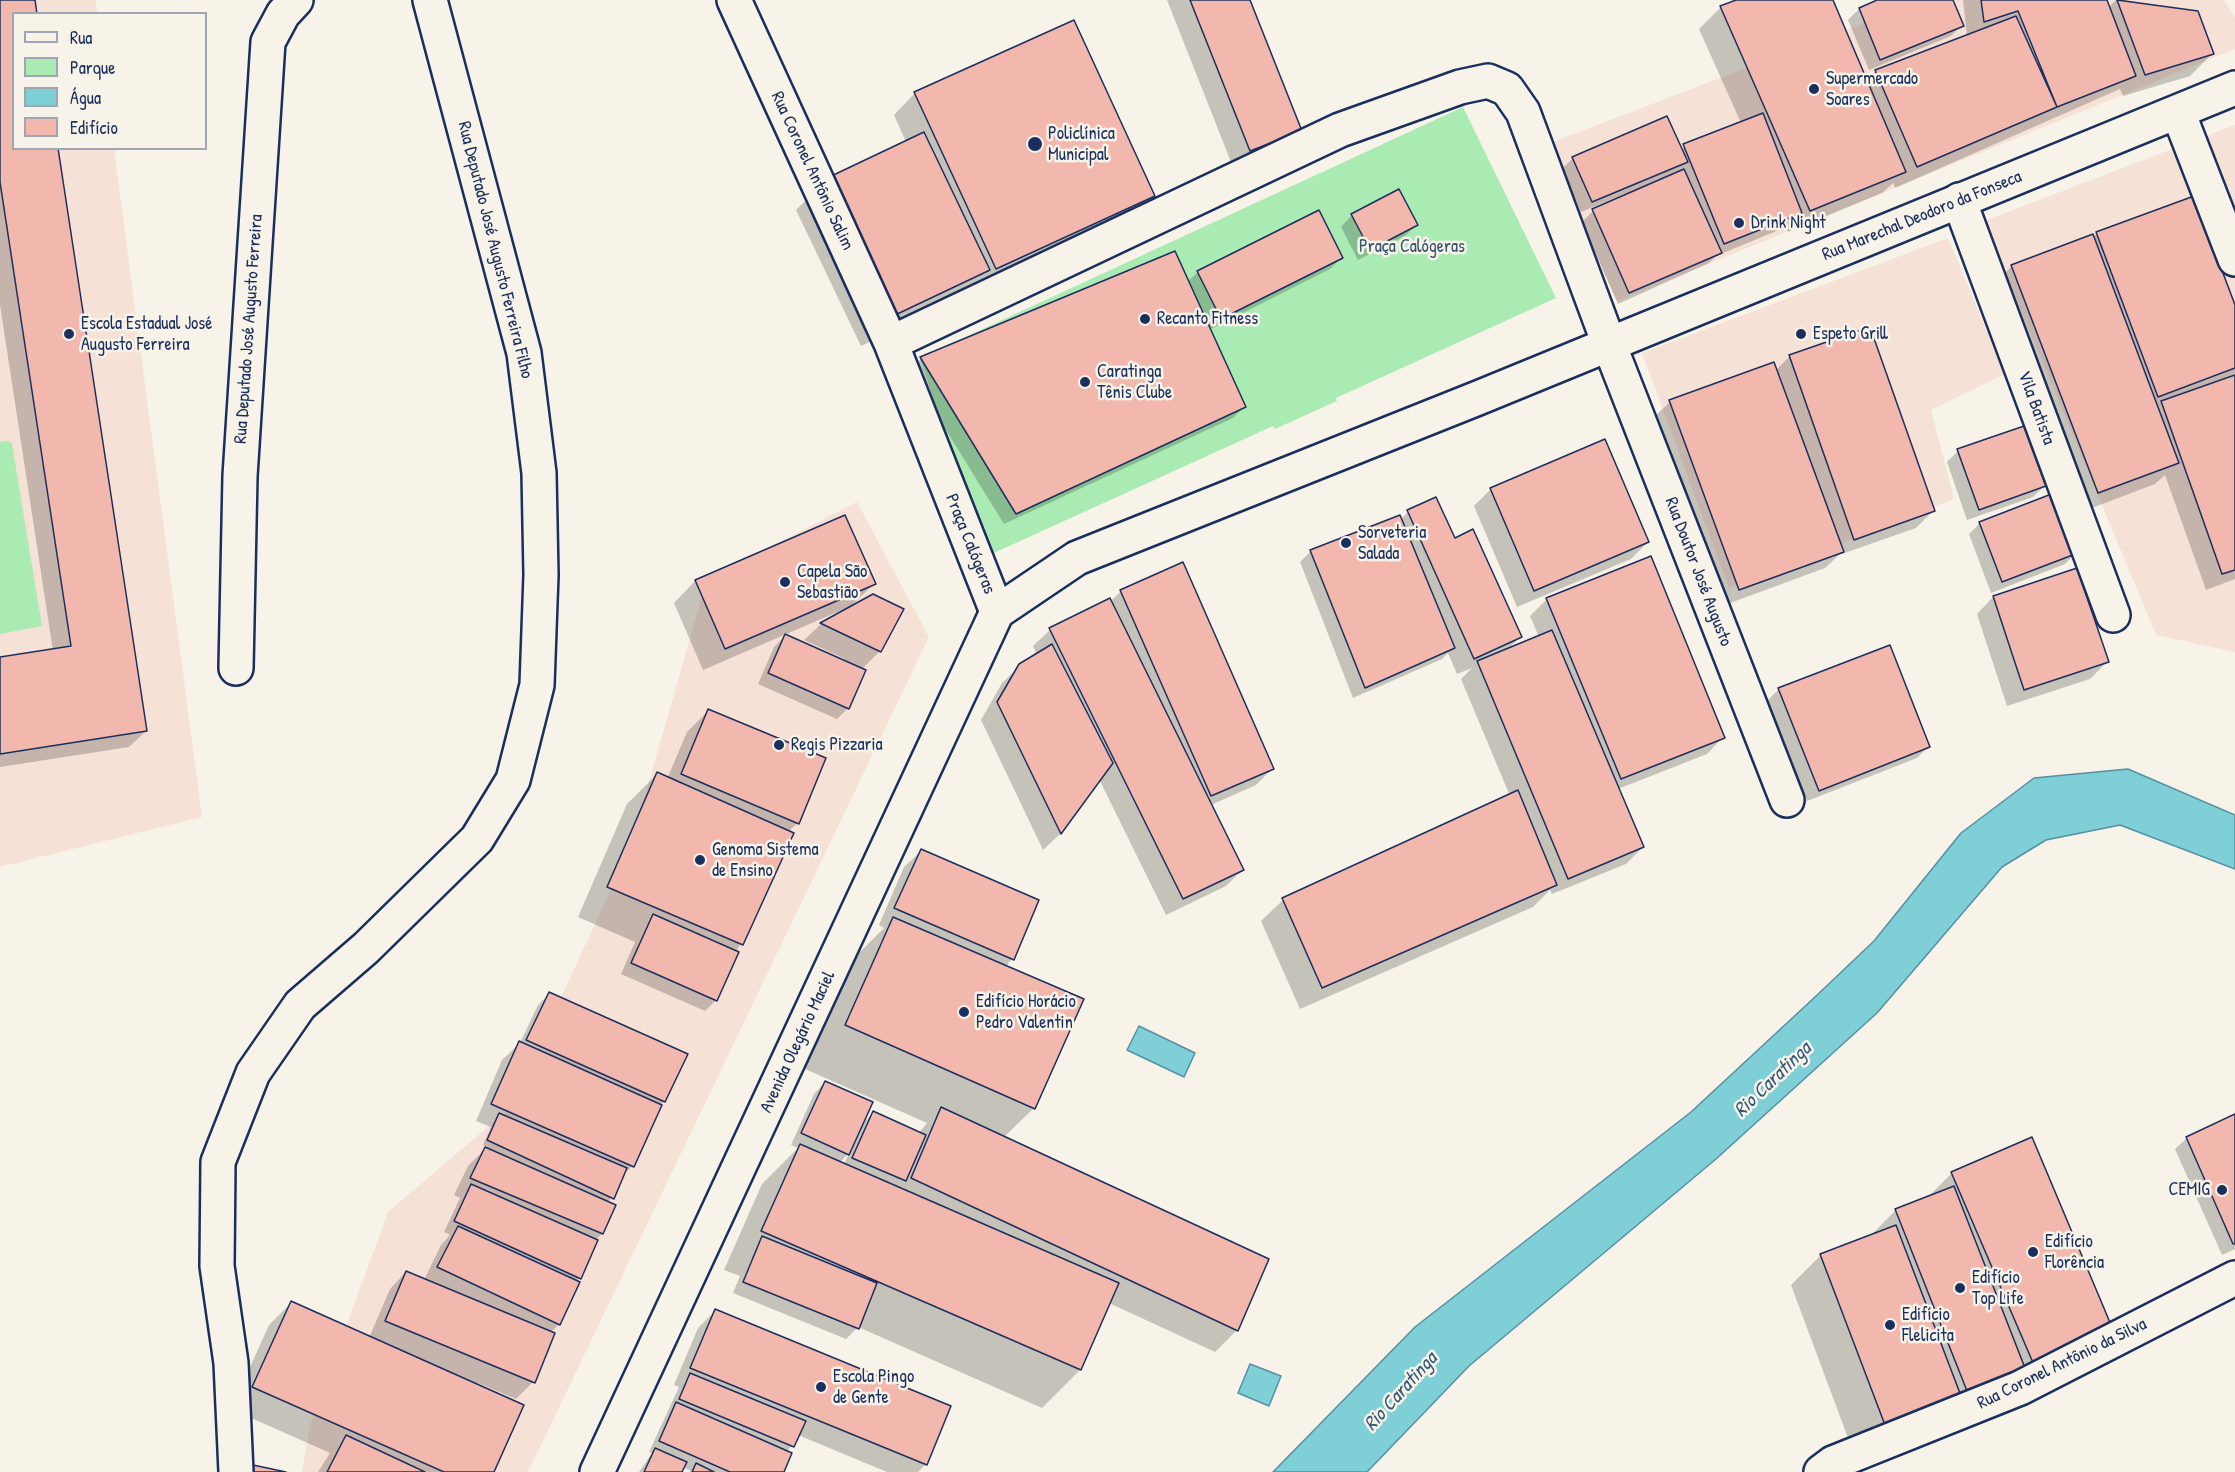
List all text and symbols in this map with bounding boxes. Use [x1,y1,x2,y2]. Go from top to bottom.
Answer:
legend [12,12,207,150]
text: Rua [70,25,92,50]
text: Parque [70,55,115,80]
place label: Supermercado Soares [1826,68,1918,110]
marker: Supermercado Soares [1807,82,1821,96]
text: Água [70,85,101,110]
street label: Rua Coronel Antônio Salim [766,88,858,254]
text: Edifício [70,115,118,140]
street label: Rua Deputado José Augusto Ferreira Filho [453,119,537,381]
place label: Policlínica Municipal [1048,123,1115,166]
marker: Policlínica Municipal [1026,135,1044,153]
street label: Rua Marechal Deodoro da Fonseca [1819,166,2025,266]
place label: Drink Night [1751,212,1826,234]
street label: Rua Deputado José Augusto Ferreira [230,214,268,444]
marker: Drink Night [1732,216,1746,230]
park label: Praça Calógeras [1359,236,1465,258]
place label: Recanto Fitness [1157,308,1258,330]
marker: Recanto Fitness [1138,312,1152,326]
place label: Escola Estadual José Augusto Ferreira [81,313,212,356]
place label: Espeto Grill [1813,323,1888,345]
marker: Escola Estadual José Augusto Ferreira [62,327,76,341]
marker: Espeto Grill [1794,327,1808,341]
place label: Caratinga Tênis Clube [1097,361,1172,404]
street label: Vila Batista [2013,368,2059,448]
marker: Caratinga Tênis Clube [1078,375,1092,389]
street label: Praça Calógeras [940,491,1000,597]
street label: Rua Doutor José Augusto [1660,494,1736,650]
place label: Sorveteria Salada [1358,522,1426,564]
marker: Sorveteria Salada [1339,536,1353,550]
place label: Capela São Sebastião [797,561,867,604]
marker: Capela São Sebastião [778,575,792,589]
place label: Regis Pizzaria [791,734,883,756]
marker: Regis Pizzaria [772,738,786,752]
place label: Genoma Sistema de Ensino [712,839,819,882]
marker: Genoma Sistema de Ensino [693,853,707,867]
street label: Avenida Olegário Maciel [756,968,840,1116]
place label: Edifício Horácio Pedro Valentin [976,991,1076,1034]
marker: Edifício Horácio Pedro Valentin [957,1005,971,1019]
water label: Rio Caratinga [1730,1037,1816,1123]
place label: CEMIG [2169,1179,2210,1201]
marker: CEMIG [2215,1183,2229,1197]
place label: Edifício Florência [2045,1231,2104,1274]
marker: Edifício Florência [2026,1245,2040,1259]
place label: Edifício Top Life [1972,1267,2024,1310]
marker: Edifício Top Life [1953,1281,1967,1295]
place label: Edifício Flelicita [1902,1304,1954,1346]
street label: Rua Coronel Antônio da Silva [1974,1314,2150,1414]
marker: Edifício Flelicita [1883,1318,1897,1332]
water label: Rio Caratinga [1359,1348,1443,1436]
place label: Escola Pingo de Gente [833,1366,914,1408]
marker: Escola Pingo de Gente [814,1380,828,1394]

